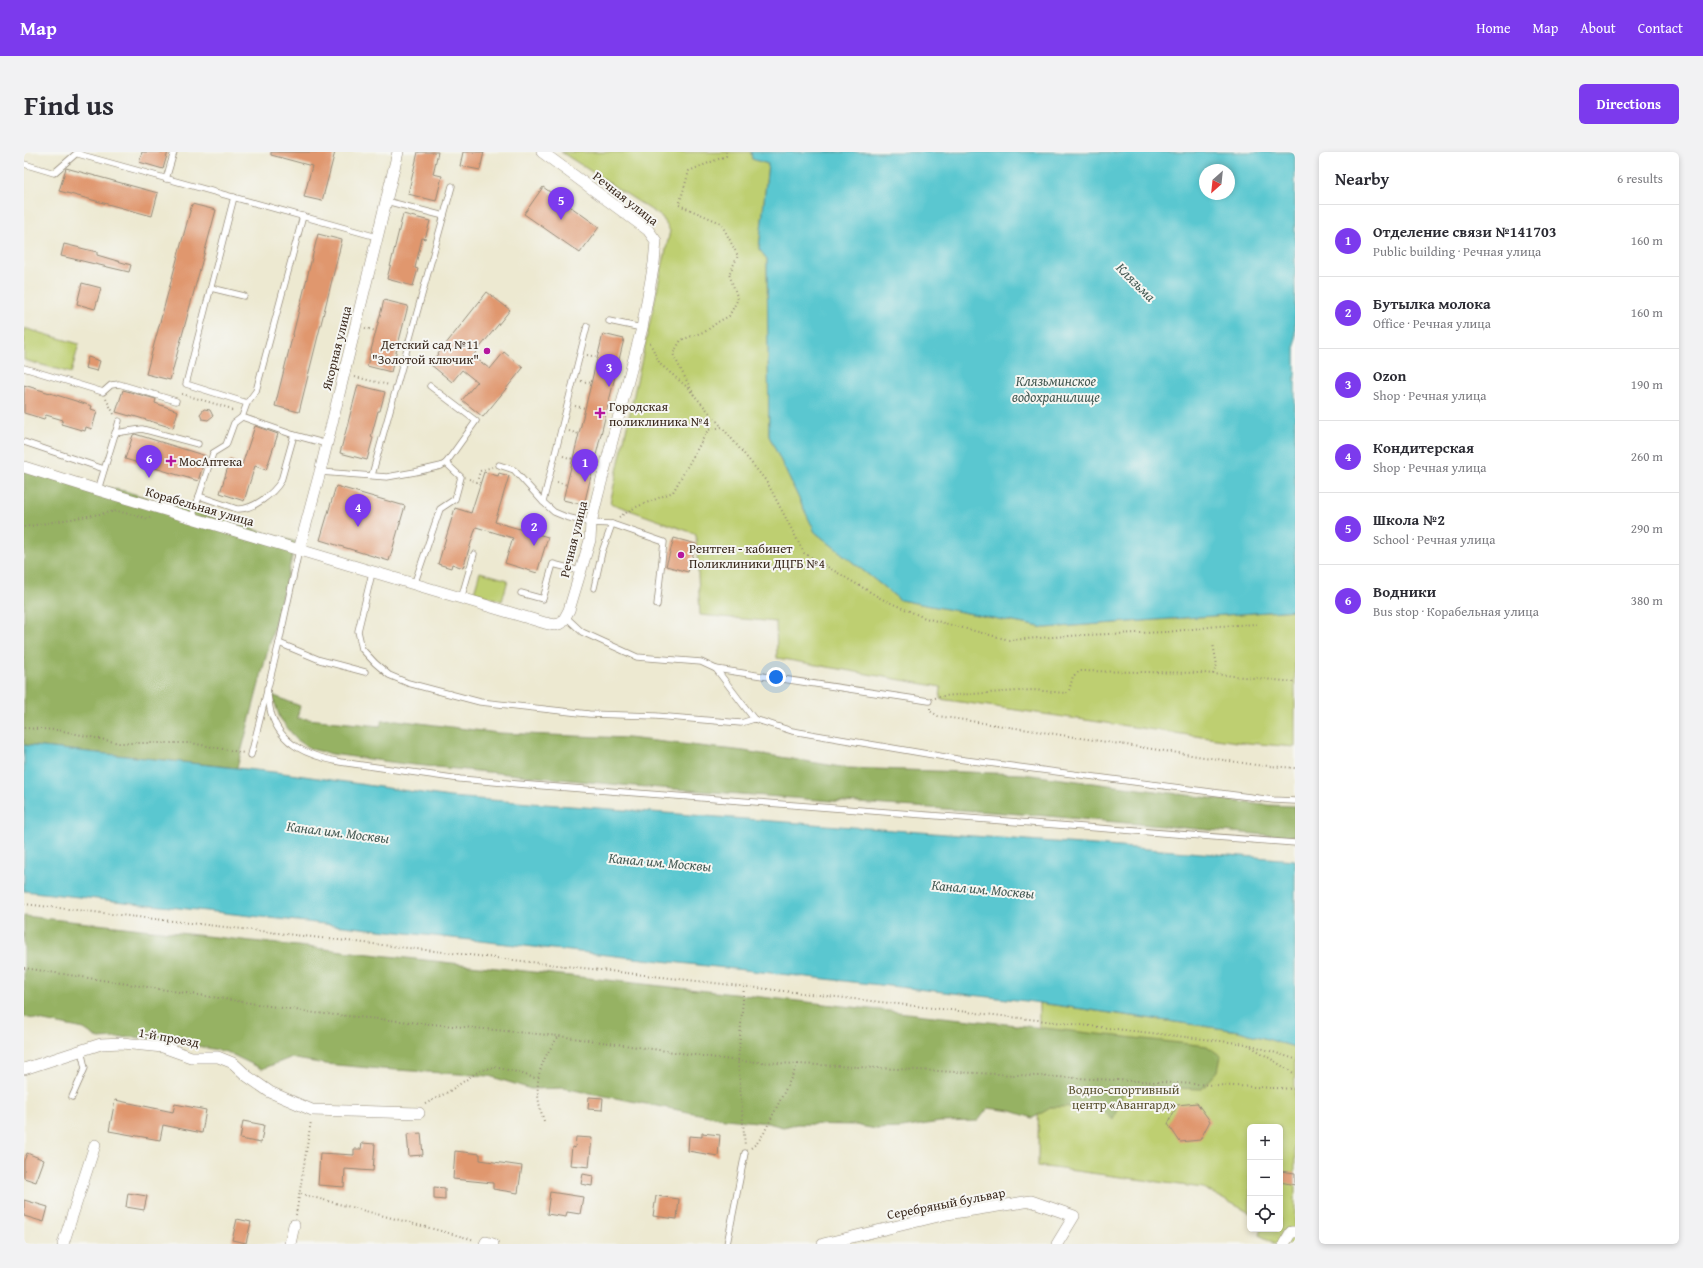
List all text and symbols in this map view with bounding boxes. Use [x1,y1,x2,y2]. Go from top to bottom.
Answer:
text: Map [20,14,57,42]
text: Home [1476,18,1511,38]
text: Map [1533,18,1558,38]
text: About [1580,18,1616,38]
text: Contact [1638,18,1683,38]
text: Find us [24,84,114,125]
button: Directions [1579,84,1679,124]
north arrow [1199,164,1235,200]
text: Nearby [1335,166,1389,191]
street label: Речная улица [589,167,663,230]
text: 6 results [1617,169,1663,188]
pin: 5 [548,187,574,220]
text: Отделение связи №141703 [1373,221,1556,242]
text: 1 [1345,231,1351,250]
text: 160 m [1631,231,1663,250]
text: Public building · Речная улица [1373,242,1541,261]
water label: Клязьма [1112,258,1161,307]
text: Бутылка молока [1373,293,1491,314]
street label: Якорная улица [317,303,356,393]
text: 2 [1345,303,1351,322]
text: 160 m [1631,303,1663,322]
text: Office · Речная улица [1373,314,1491,333]
place label: Детский сад №11 "Золотой ключик" [372,335,479,369]
marker: Детский сад №11 "Золотой ключик" [482,346,492,356]
pin: 3 [596,354,622,387]
text: Ozon [1373,365,1406,386]
water label: Клязьминское водохранилище [1012,371,1100,407]
text: 3 [1345,375,1351,394]
text: 190 m [1631,375,1663,394]
text: Shop · Речная улица [1373,386,1487,405]
place label: Городская поликлиника №4 [609,397,709,431]
marker: Городская поликлиника №4 [594,407,606,419]
text: Кондитерская [1373,437,1474,458]
pin: 6 [136,445,162,478]
text: 4 [1345,447,1351,466]
text: 260 m [1631,447,1663,466]
pin: 1 [572,449,598,482]
place label: МосАптека [179,452,243,471]
marker: МосАптека [166,456,176,466]
text: Shop · Речная улица [1373,458,1487,477]
street label: Корабельная улица [143,482,257,531]
pin: 4 [345,494,371,527]
street label: Речная улица [555,498,592,579]
text: Школа №2 [1373,509,1445,530]
pin: 2 [521,513,547,546]
text: 5 [1345,519,1351,538]
text: 290 m [1631,519,1663,538]
text: School · Речная улица [1373,530,1495,549]
place label: Рентген - кабинет Поликлиники ДЦГБ №4 [689,539,825,573]
marker: Рентген - кабинет Поликлиники ДЦГБ №4 [676,550,686,560]
text: Водники [1373,581,1436,602]
text: 6 [1345,591,1351,610]
text: 380 m [1631,591,1663,610]
text: Bus stop · Корабельная улица [1373,602,1539,621]
your location [766,667,786,687]
water label: Канал им. Москвы [286,816,391,848]
water label: Канал им. Москвы [608,848,713,876]
water label: Канал им. Москвы [931,875,1036,903]
street label: 1-й проезд [137,1023,201,1052]
park label: Водно-спортивный центр «Авангард» [1068,1080,1180,1114]
map controls [1247,1124,1283,1232]
button: + [1247,1124,1283,1160]
button: − [1247,1160,1283,1196]
street label: Серебряный бульвар [885,1183,1007,1224]
button: locate [1247,1196,1283,1232]

